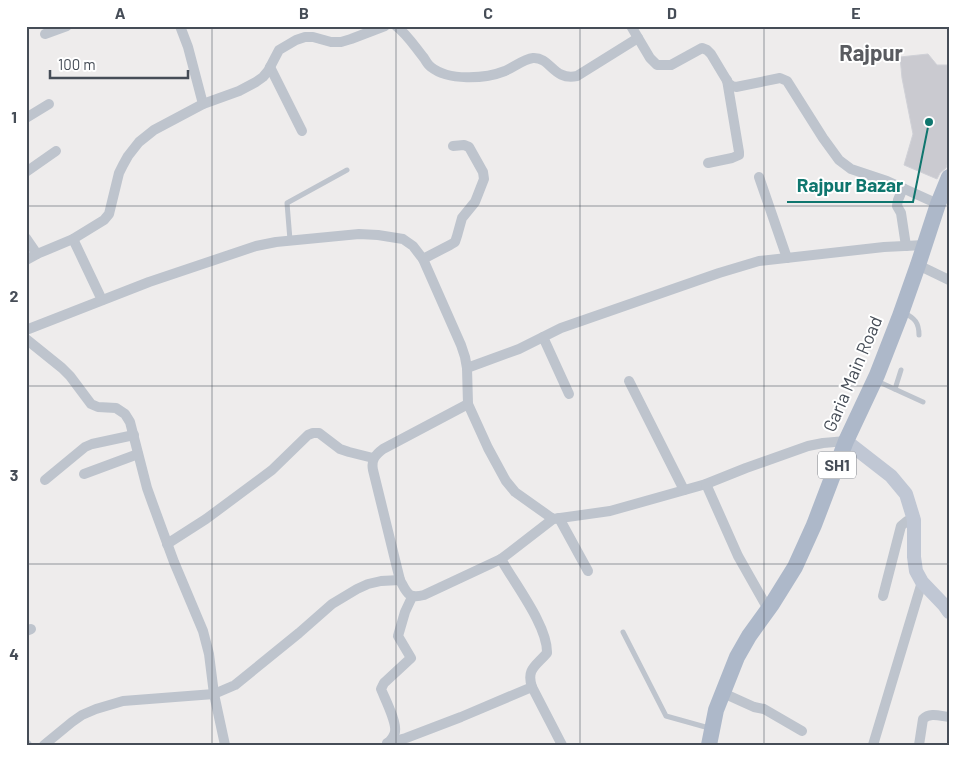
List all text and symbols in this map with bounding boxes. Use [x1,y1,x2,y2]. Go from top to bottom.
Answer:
text: A [115,3,126,22]
text: B [299,3,309,22]
text: C [483,3,493,22]
text: D [667,3,677,22]
text: E [851,3,861,22]
district label: Rajpur [839,39,903,65]
scale bar [50,48,188,80]
text: 100 m [58,55,96,73]
text: 1 [11,107,17,126]
callout: Rajpur Bazar [787,168,913,202]
text: Rajpur Bazar [797,173,904,196]
text: 2 [10,286,19,305]
street label: Garia Main Road [818,312,886,435]
road number: SH1 [818,452,856,478]
text: 3 [10,465,18,484]
text: 4 [9,644,19,663]

